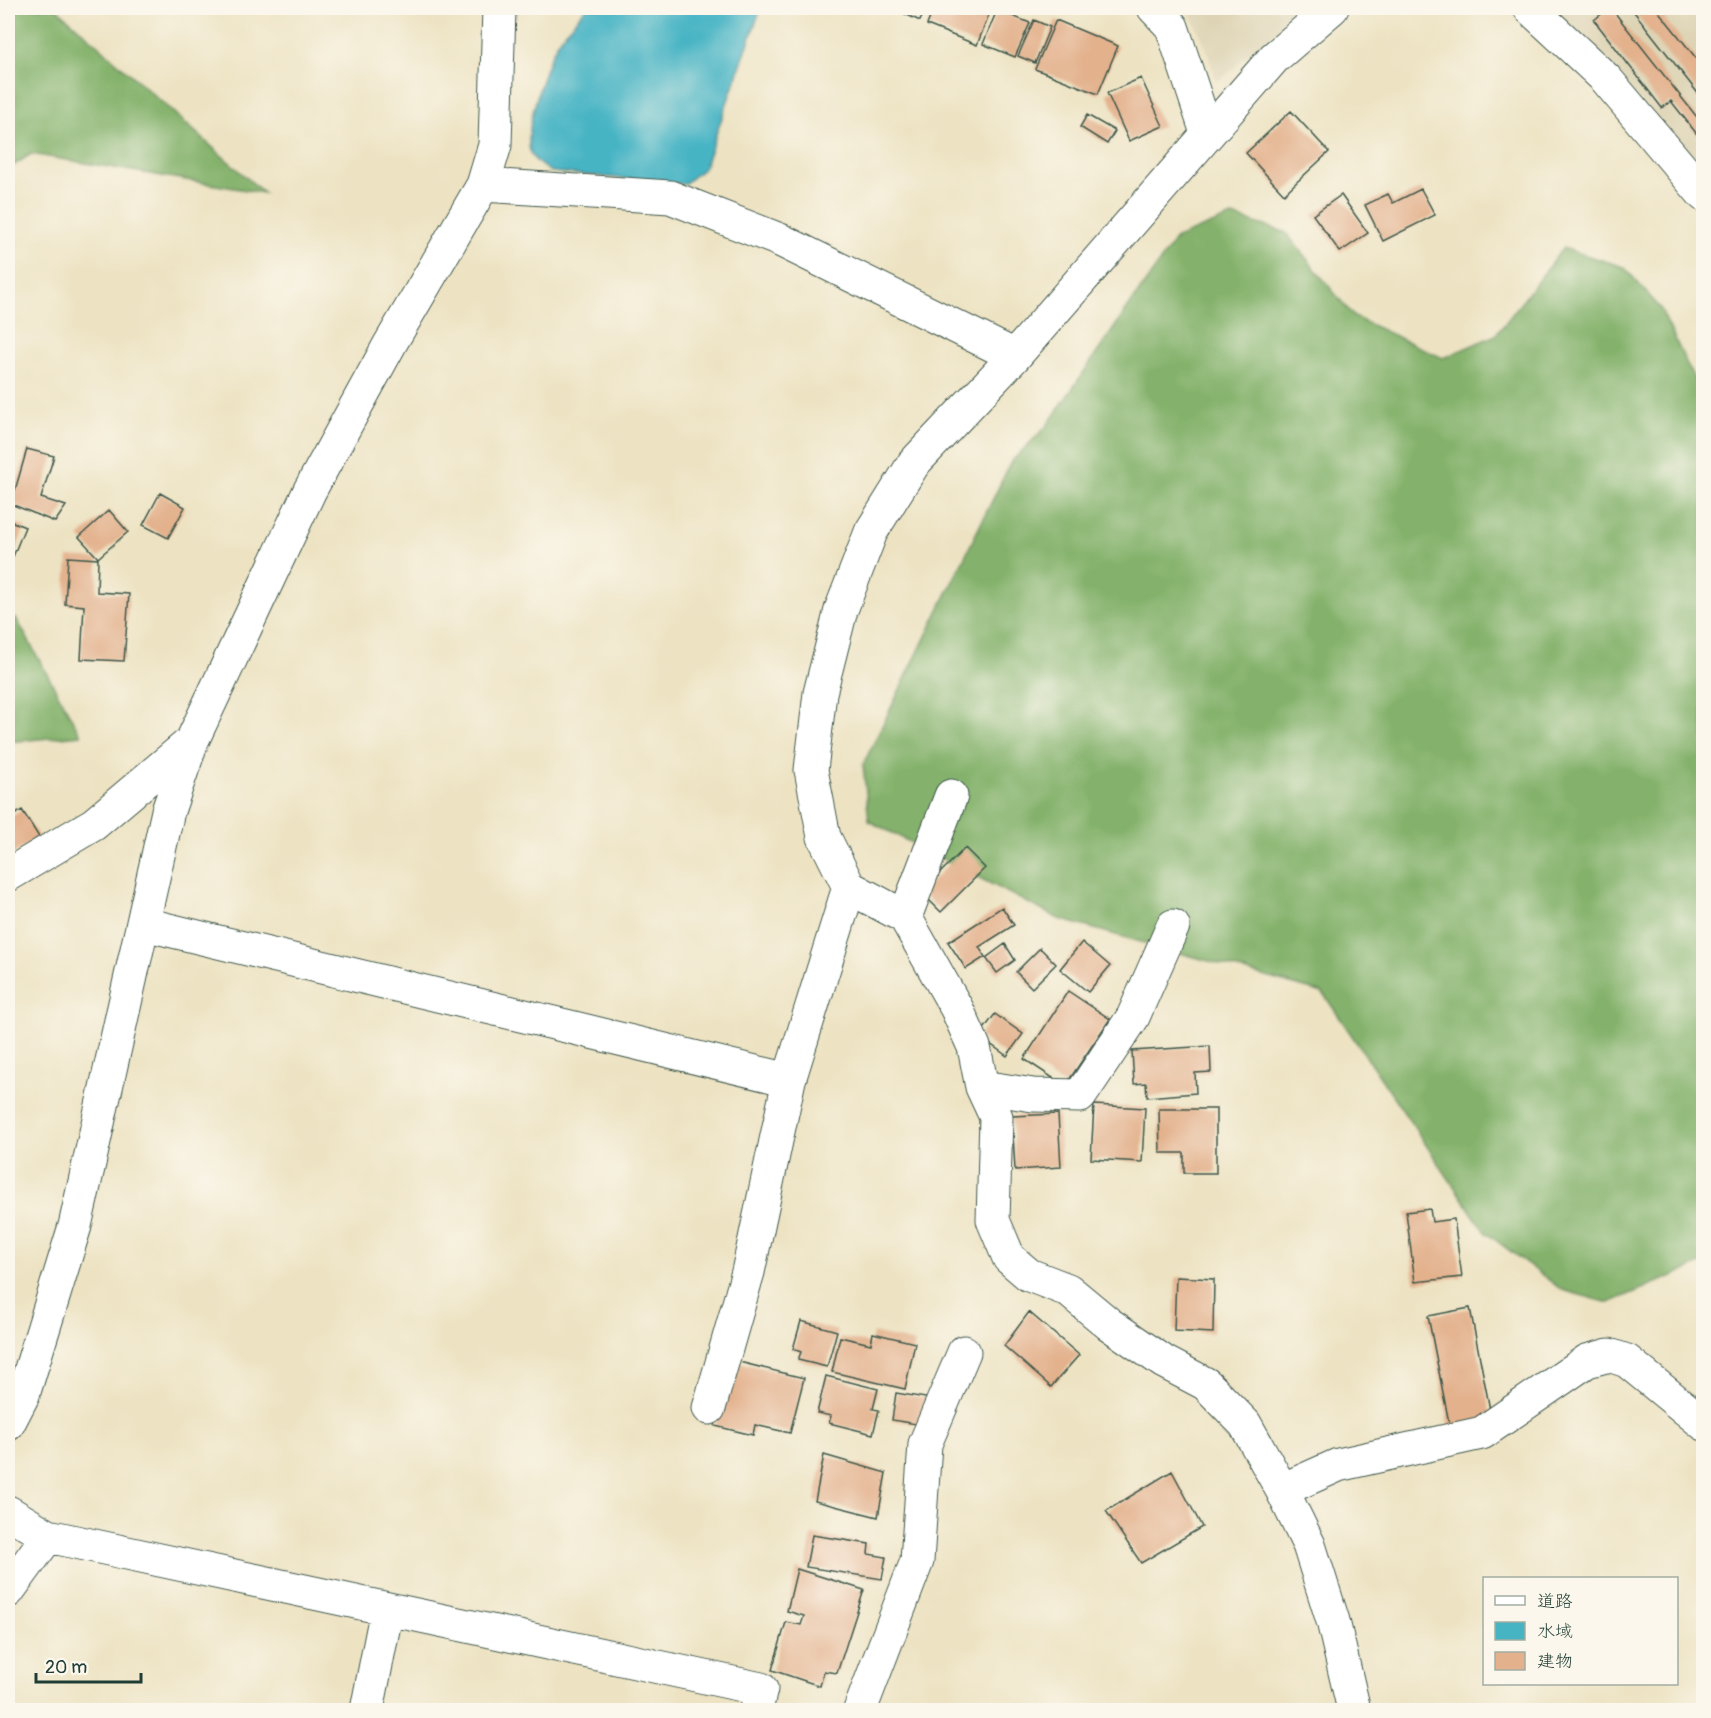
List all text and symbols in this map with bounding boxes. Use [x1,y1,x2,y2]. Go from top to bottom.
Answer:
legend [1483,1577,1678,1685]
text: 道路 [1537,1590,1573,1613]
text: 水域 [1537,1620,1573,1643]
scale bar [36,1646,141,1684]
text: 建物 [1537,1650,1573,1673]
text: 20 m [45,1656,87,1679]

